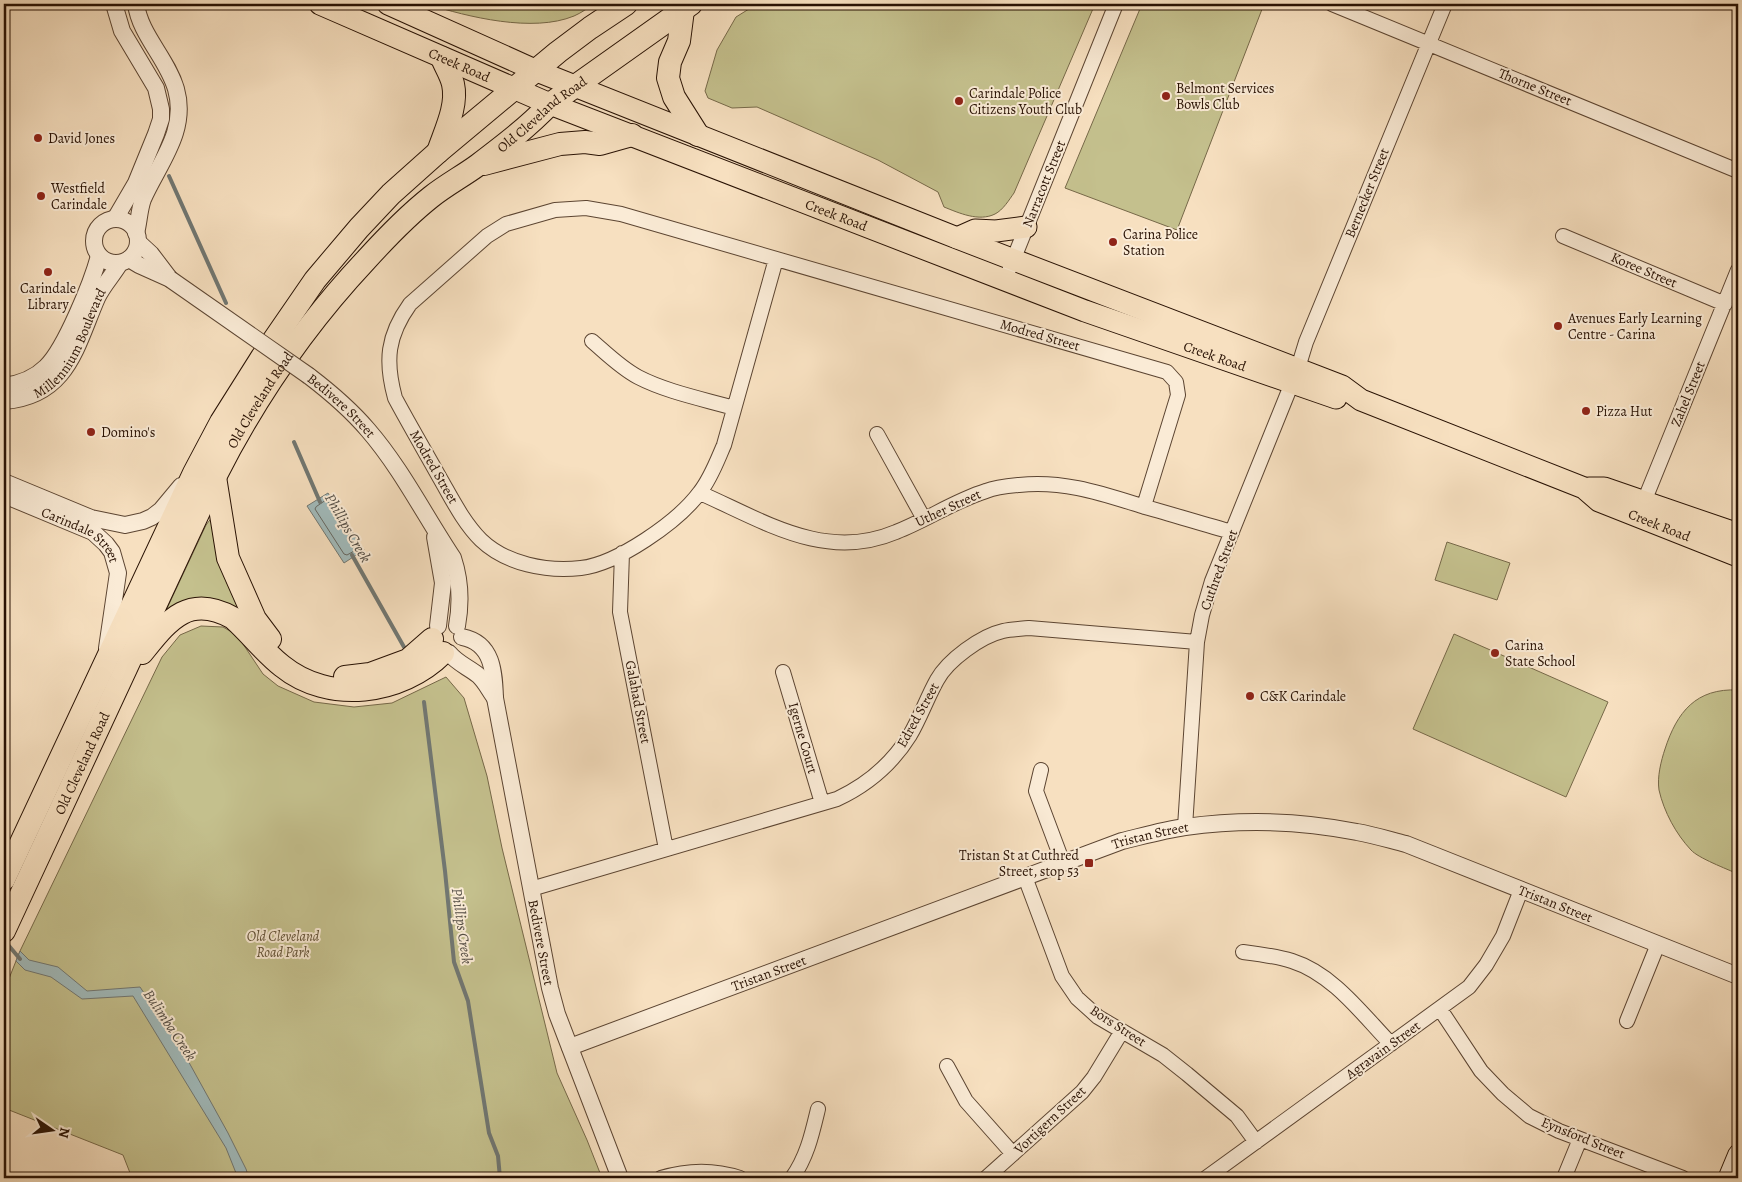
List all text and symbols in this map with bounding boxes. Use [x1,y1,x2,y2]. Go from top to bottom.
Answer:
street label: Creek Road [426,43,494,87]
street label: Thorne Street [1496,64,1575,110]
street label: Old Cleveland Road [493,71,591,157]
place label: Belmont Services Bowls Club [1176,79,1274,114]
place label: Carindale Police Citizens Youth Club [969,84,1082,119]
marker: Belmont Services Bowls Club [1160,90,1172,102]
marker: Carindale Police Citizens Youth Club [953,95,965,107]
place label: David Jones [48,129,115,148]
marker: David Jones [32,132,44,144]
street label: Narracott Street [1018,137,1070,230]
street label: Bernecker Street [1340,145,1394,241]
place label: Westfield Carindale [50,179,107,214]
marker: Westfield Carindale [35,190,47,202]
street label: Creek Road [803,194,871,236]
place label: Carina Police Station [1123,225,1198,260]
marker: Carina Police Station [1107,236,1119,248]
street label: Koree Street [1608,248,1680,293]
marker: Carindale Library [42,266,54,278]
place label: Carindale Library [20,279,76,314]
street label: Millennium Boulevard [30,284,110,403]
place label: Avenues Early Learning Centre - Carina [1567,309,1702,344]
street label: Modred Street [998,315,1083,356]
marker: Avenues Early Learning Centre - Carina [1552,320,1564,332]
street label: Creek Road [1181,336,1249,376]
street label: Old Cleveland Road [222,347,298,452]
street label: Zahel Street [1666,358,1710,429]
street label: Bedivere Street [304,369,380,442]
place label: Pizza Hut [1596,402,1653,421]
marker: Pizza Hut [1580,405,1592,417]
place label: Domino's [101,423,155,442]
marker: Domino's [85,426,97,438]
street label: Modred Street [405,427,463,508]
street label: Uther Street [912,484,984,532]
water label: Phillips Creek [320,490,376,566]
street label: Carindale Street [39,502,124,565]
street label: Creek Road [1626,504,1694,546]
street label: Cuthred Street [1196,527,1243,613]
place label: Carina State School [1505,636,1576,671]
marker: Carina State School [1489,647,1501,659]
street label: Galahad Street [621,659,655,746]
street label: Edred Street [892,679,944,751]
place label: C&K Carindale [1260,687,1346,706]
marker: C&K Carindale [1244,690,1256,702]
street label: Igerne Court [784,700,822,776]
street label: Old Cleveland Road [50,708,114,818]
street label: Tristan Street [1109,817,1190,854]
place label: Tristan St at Cuthred Street, stop 53 [959,846,1079,881]
marker: Tristan St at Cuthred Street, stop 53 [1083,857,1095,869]
street label: Tristan Street [1516,880,1596,927]
water label: Phillips Creek [447,887,477,966]
street label: Bedivere Street [524,898,559,987]
park label: Old Cleveland Road Park [247,927,320,962]
street label: Tristan Street [729,950,809,995]
water label: Bulimba Creek [139,985,201,1065]
street label: Bors Street [1086,1001,1150,1051]
street label: Agravain Street [1341,1016,1424,1084]
street label: Vortigern Street [1009,1081,1090,1159]
north arrow [28,1104,78,1154]
street label: Eynsford Street [1538,1113,1628,1164]
text: N [54,1126,75,1140]

